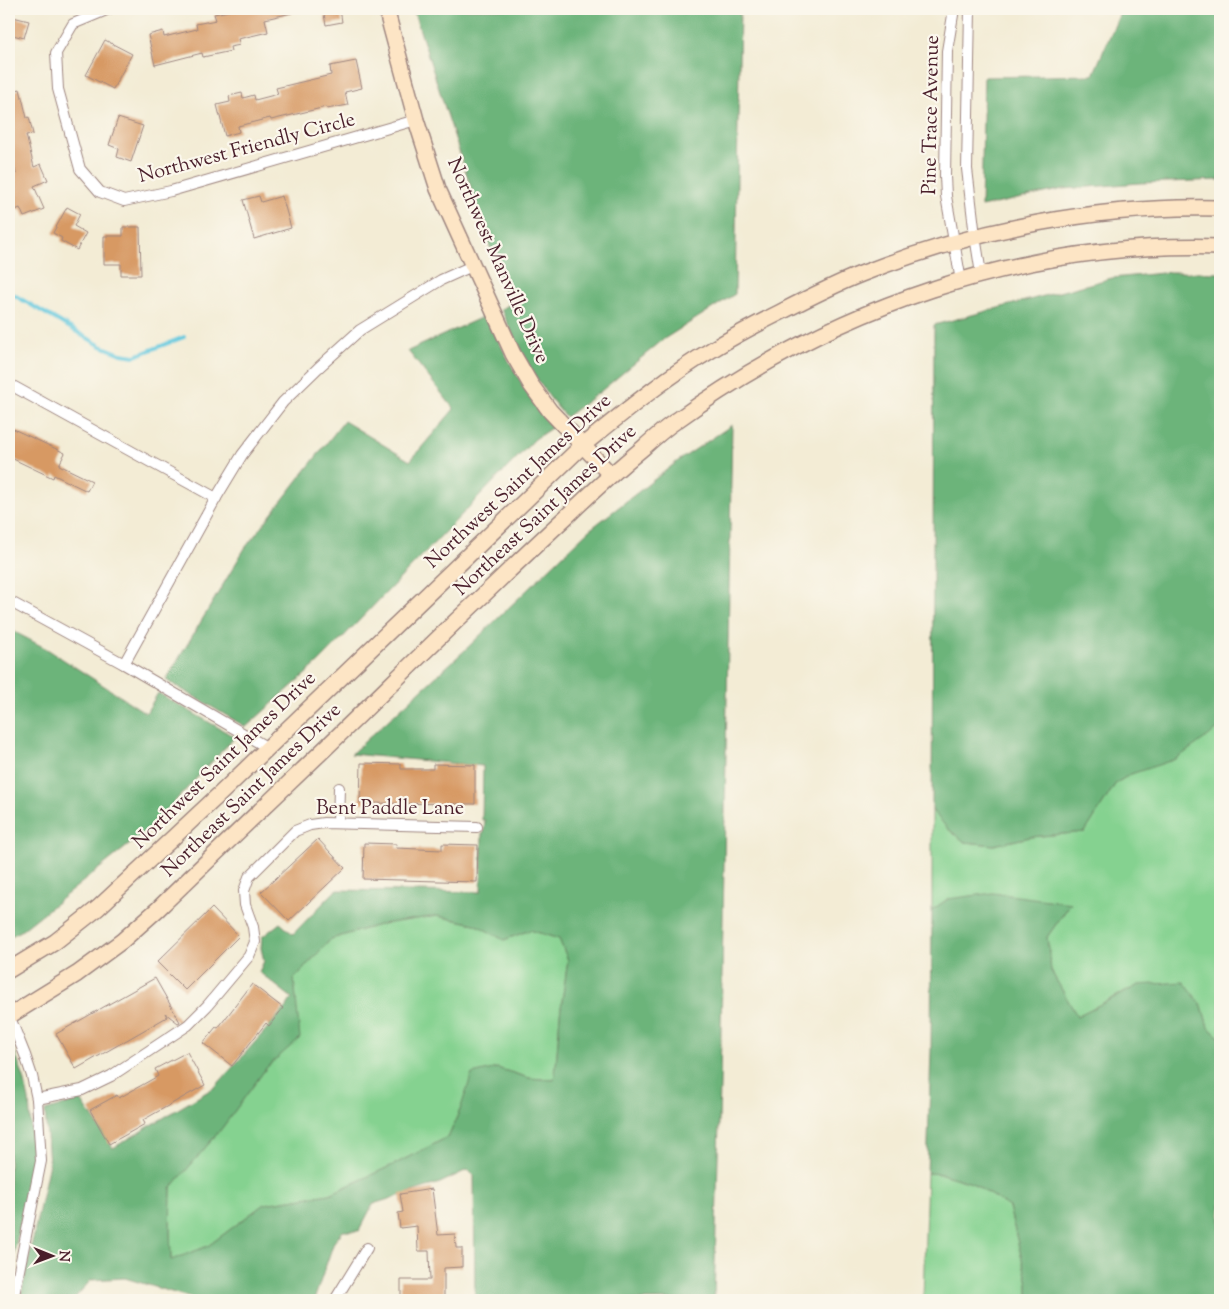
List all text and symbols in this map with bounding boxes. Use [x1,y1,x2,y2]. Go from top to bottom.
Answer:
street label: Pine Trace Avenue [916,35,948,195]
street label: Northwest Friendly Circle [135,106,359,192]
street label: Northwest Manville Drive [438,153,556,369]
street label: Northwest Saint James Drive [419,388,619,576]
street label: Northeast Saint James Drive [448,418,644,604]
street label: Northwest Saint James Drive [127,665,323,857]
street label: Northeast Saint James Drive [155,697,349,885]
street label: Bent Paddle Lane [316,795,464,824]
north arrow [28,1232,78,1282]
text: N [53,1250,73,1262]

